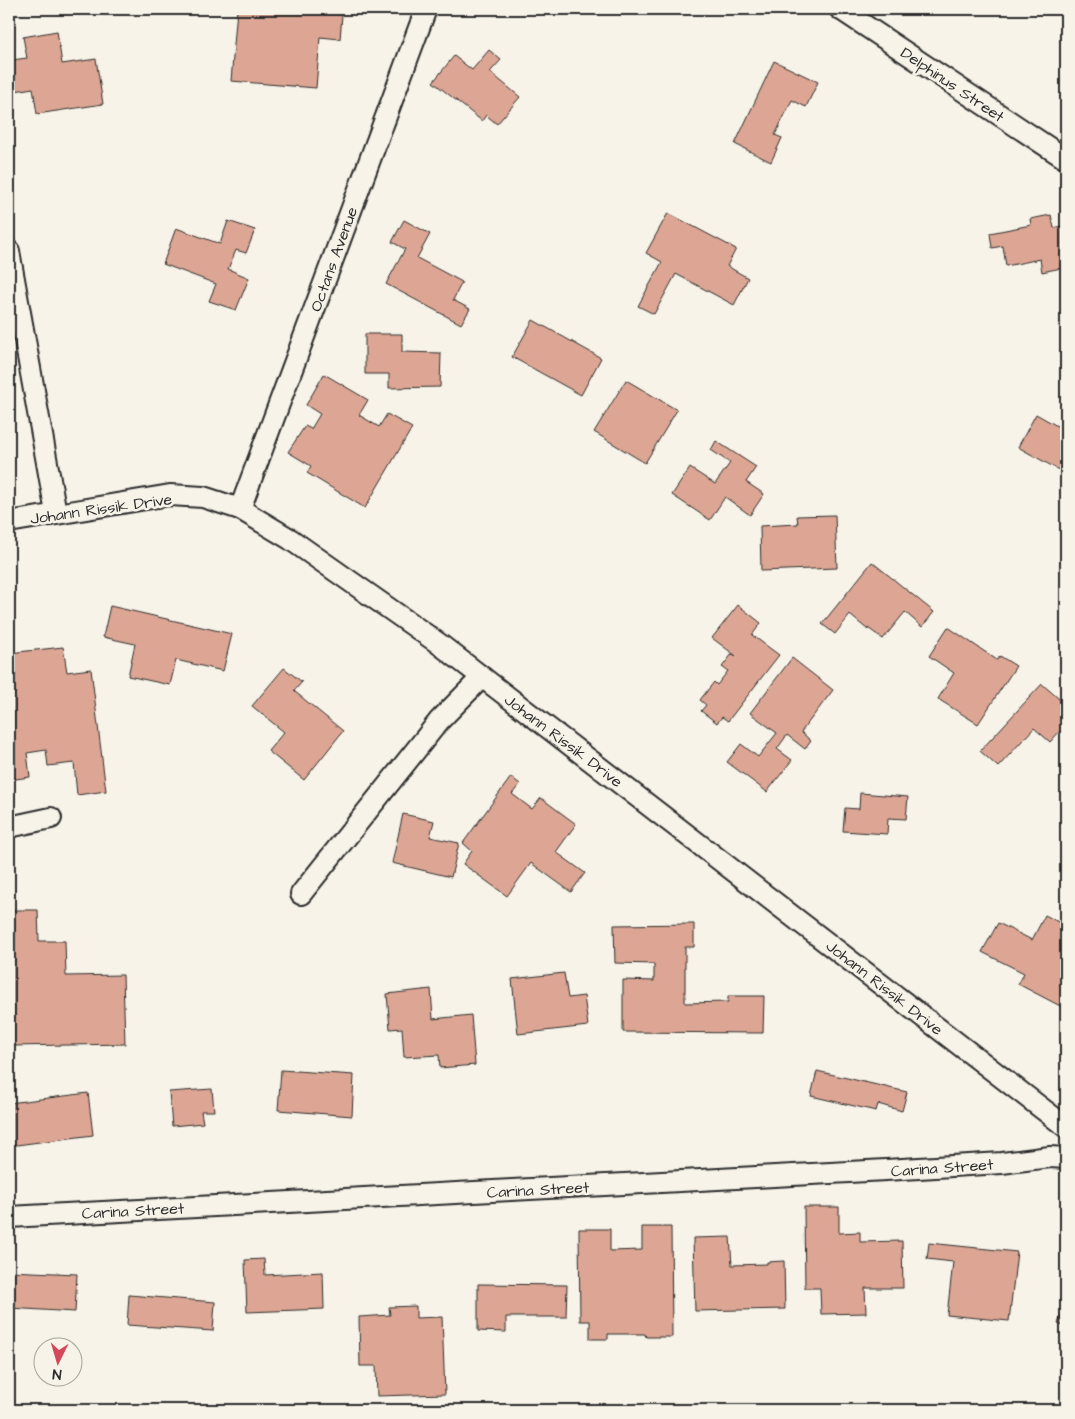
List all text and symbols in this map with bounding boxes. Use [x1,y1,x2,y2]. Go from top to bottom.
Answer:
street label: Delphinus Street [896,42,1009,128]
street label: Octans Avenue [305,204,363,315]
street label: Johann Rissik Drive [29,488,174,530]
street label: Johann Rissik Drive [500,689,627,793]
street label: Johann Rissik Drive [821,935,948,1041]
street label: Carina Street [890,1153,995,1183]
street label: Carina Street [486,1176,590,1204]
street label: Carina Street [81,1197,185,1225]
north arrow [32,1336,82,1386]
text: N [51,1364,62,1384]

